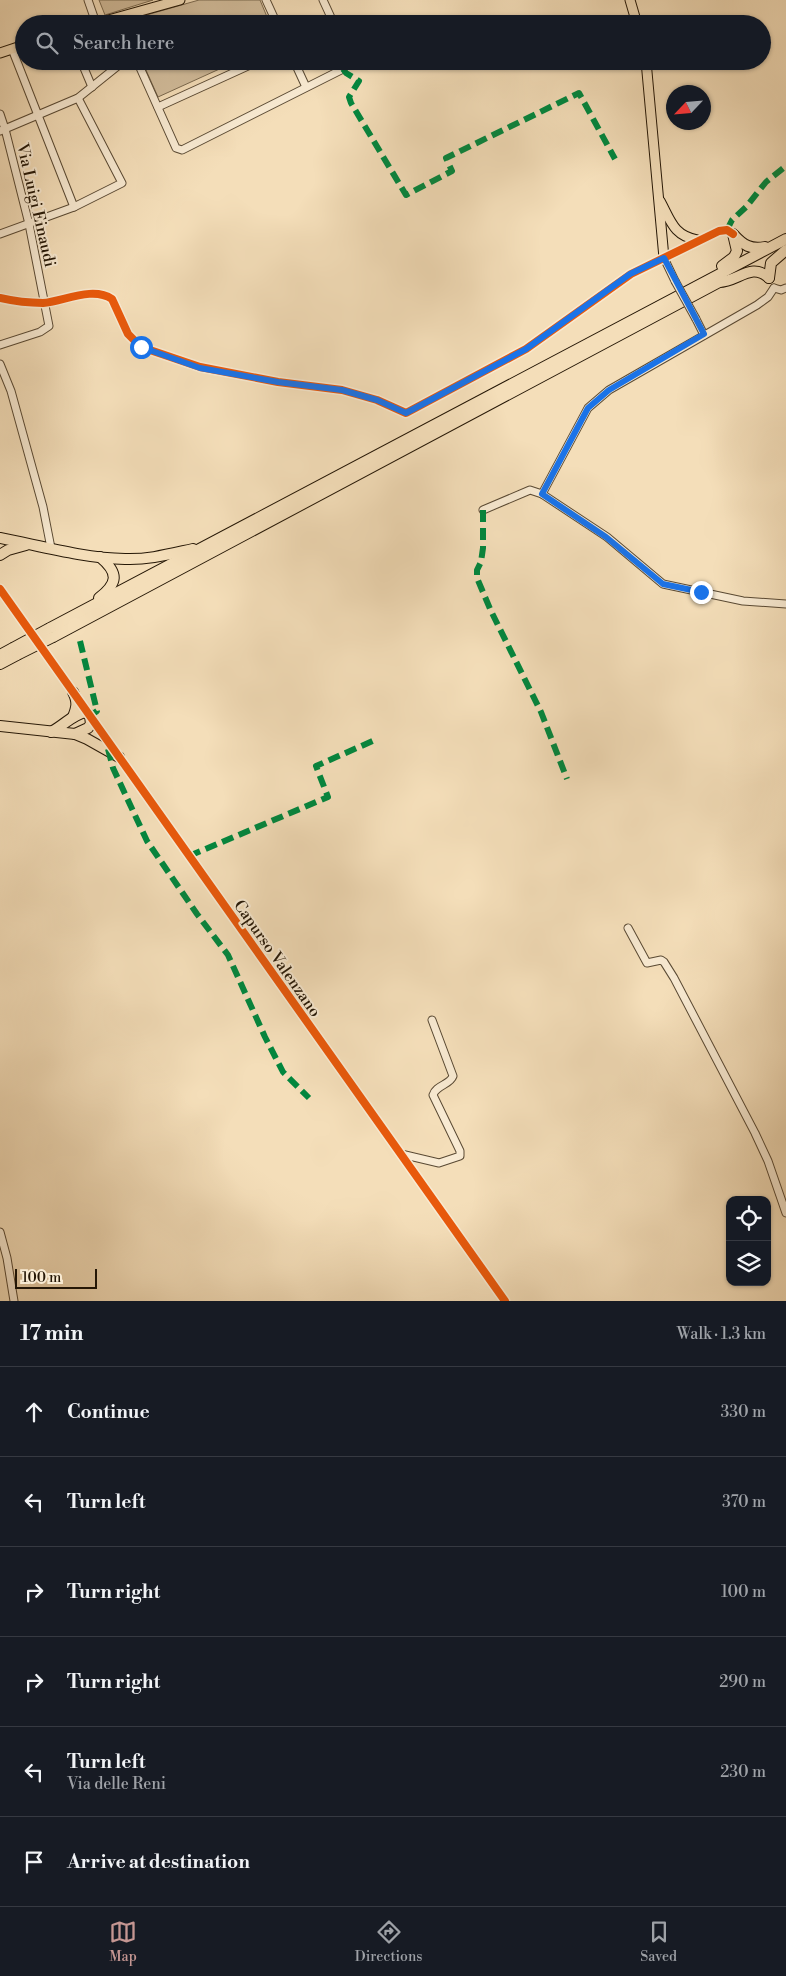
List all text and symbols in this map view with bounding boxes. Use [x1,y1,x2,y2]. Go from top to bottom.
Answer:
search box [15,15,771,70]
icon: search [33,29,61,57]
text: Search here [73,31,174,55]
north arrow [666,85,711,130]
street label: Via Luigi Einaudi [12,140,60,269]
route start [130,336,153,359]
route end [690,581,713,604]
street label: Capurso Valenzano [229,896,325,1021]
map controls [726,1196,771,1286]
button: locate [726,1196,771,1241]
button: layers [726,1241,771,1286]
scale bar [15,1266,98,1289]
text: 100 m [22,1269,61,1287]
text: 17 min [20,1321,83,1347]
text: Walk · 1.3 km [677,1324,766,1344]
icon: ahead [20,1398,48,1426]
text: Continue [67,1400,150,1424]
text: 330 m [720,1402,766,1422]
icon: left [20,1488,48,1516]
text: Turn left [67,1490,146,1514]
text: 370 m [722,1492,766,1512]
icon: right [20,1578,48,1606]
text: Turn right [67,1580,160,1604]
text: 100 m [721,1582,766,1602]
icon: right [20,1668,48,1696]
text: Turn right [67,1670,160,1694]
text: 290 m [719,1672,766,1692]
text: Turn left [67,1750,146,1774]
icon: left [20,1758,48,1786]
text: 230 m [720,1762,766,1782]
text: Via delle Reni [67,1774,166,1794]
icon: arrive [20,1848,48,1876]
text: Arrive at destination [67,1850,250,1874]
tab: Map [109,1918,137,1966]
tab: Directions [355,1918,422,1966]
tab: Saved [640,1918,677,1966]

